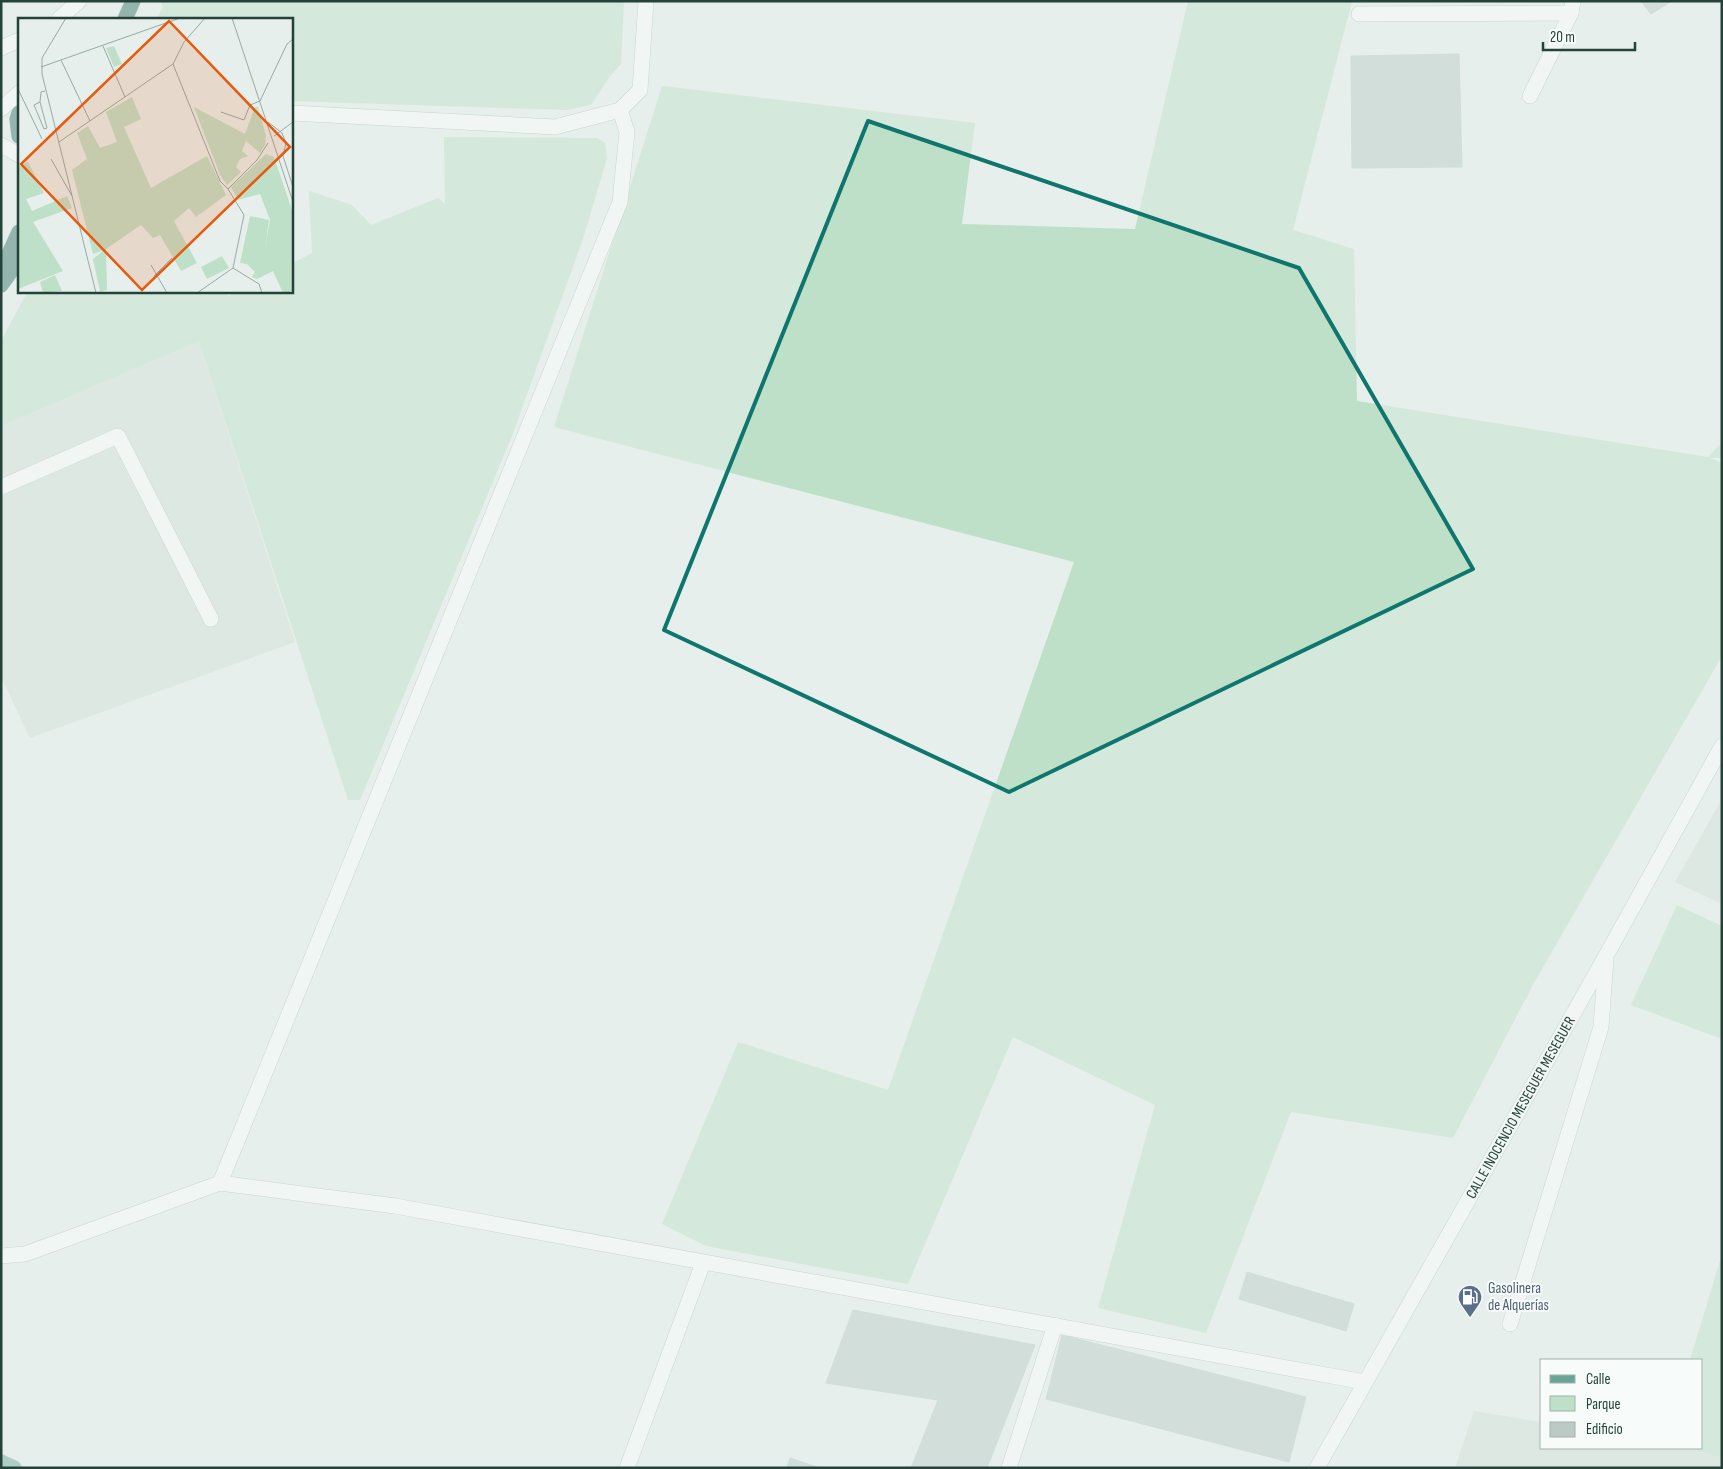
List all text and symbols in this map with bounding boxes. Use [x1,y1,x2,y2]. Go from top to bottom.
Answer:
inset map [18,18,292,292]
scale bar [1543,20,1636,52]
text: 20 m [1550,28,1575,47]
street label: CALLE INOCENCIO MESEGUER MESEGUER [1462,1013,1580,1202]
place label: Gasolinera de Alquerías [1488,1279,1549,1315]
fuel station icon: Gasolinera de Alquerías [1457,1284,1483,1318]
legend [1540,1359,1703,1449]
text: Calle [1586,1370,1610,1389]
text: Parque [1586,1395,1621,1414]
text: Edificio [1586,1420,1623,1439]

